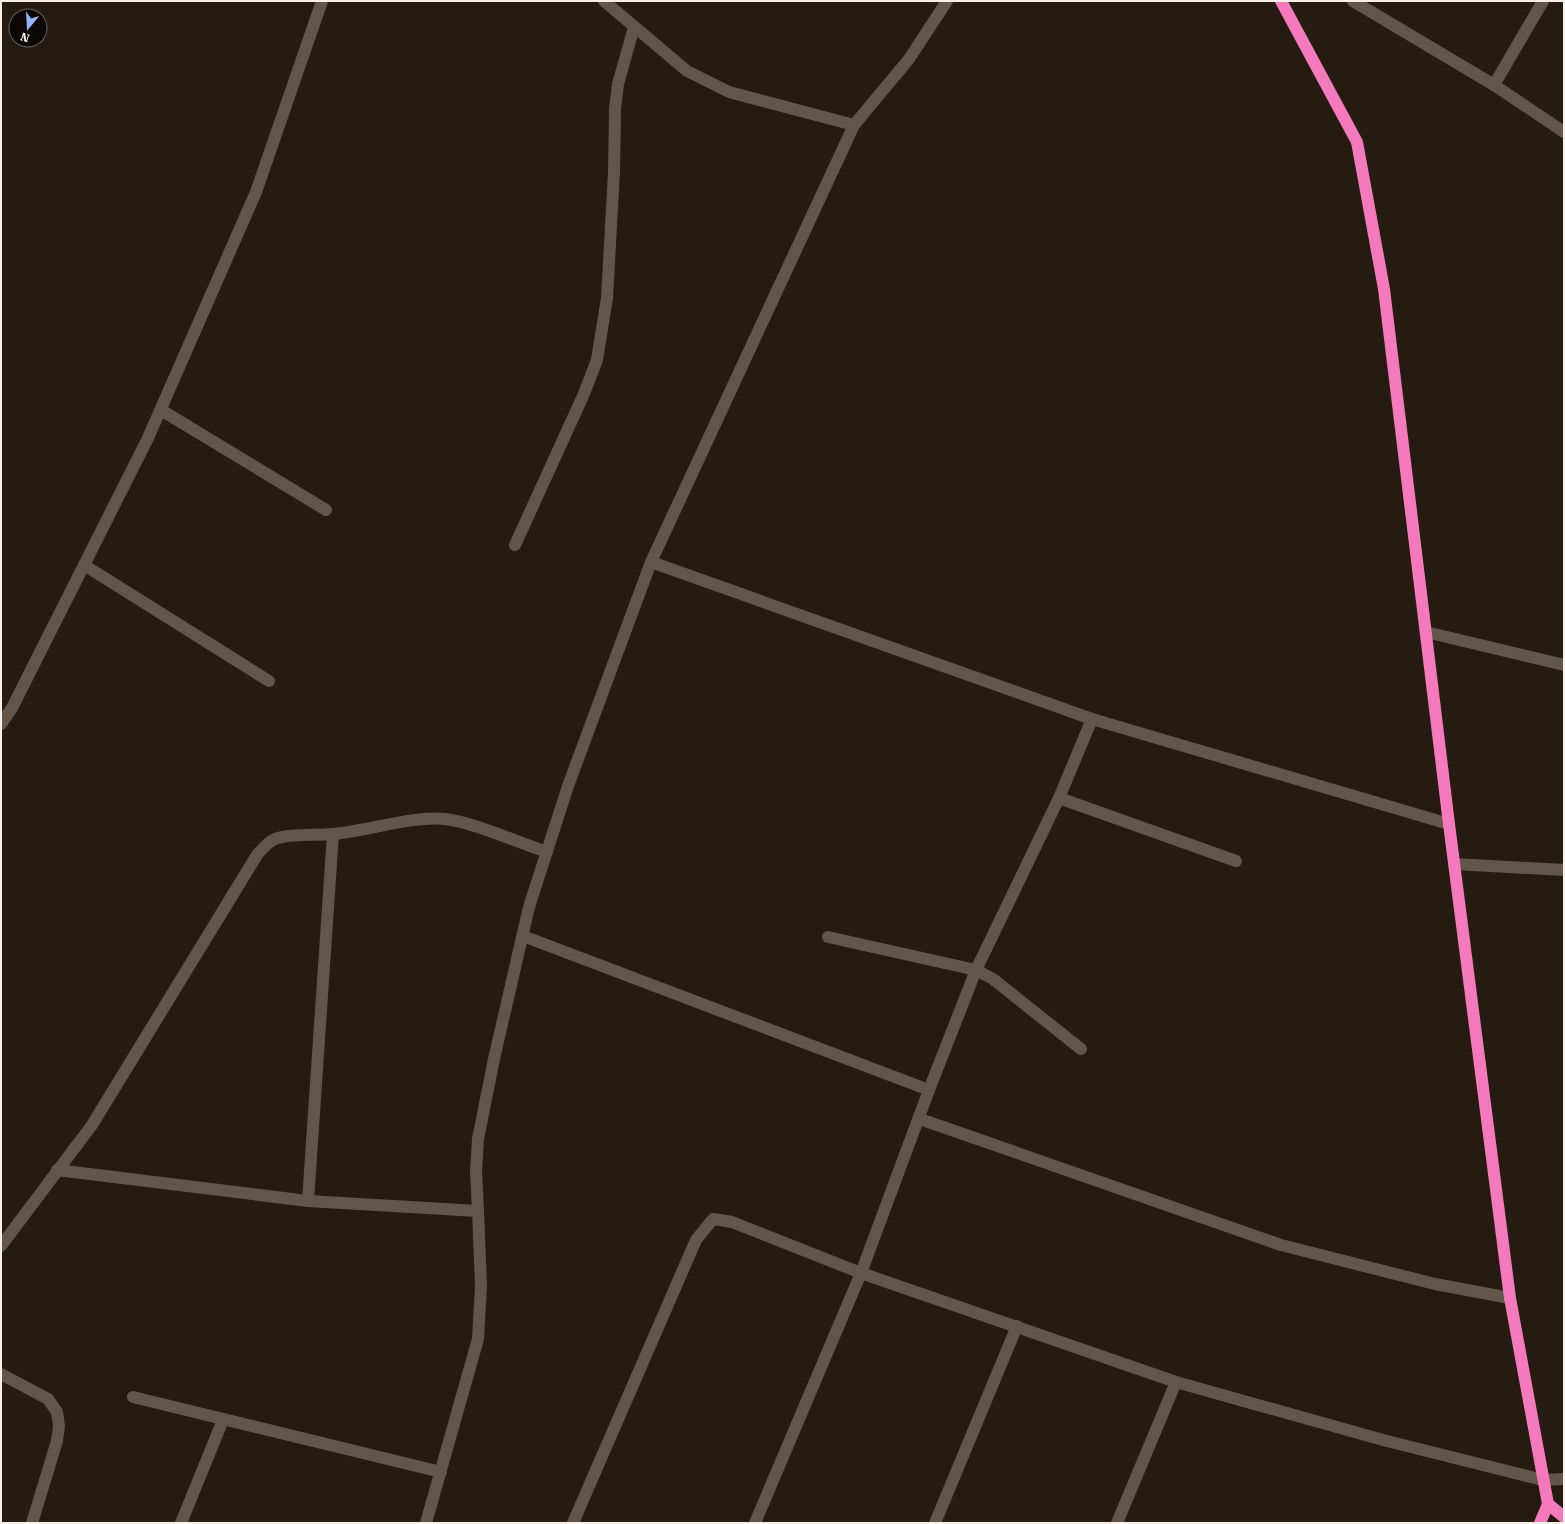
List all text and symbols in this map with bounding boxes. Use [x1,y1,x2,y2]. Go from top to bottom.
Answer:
north arrow [8,8,48,48]
text: N [19,29,31,45]

